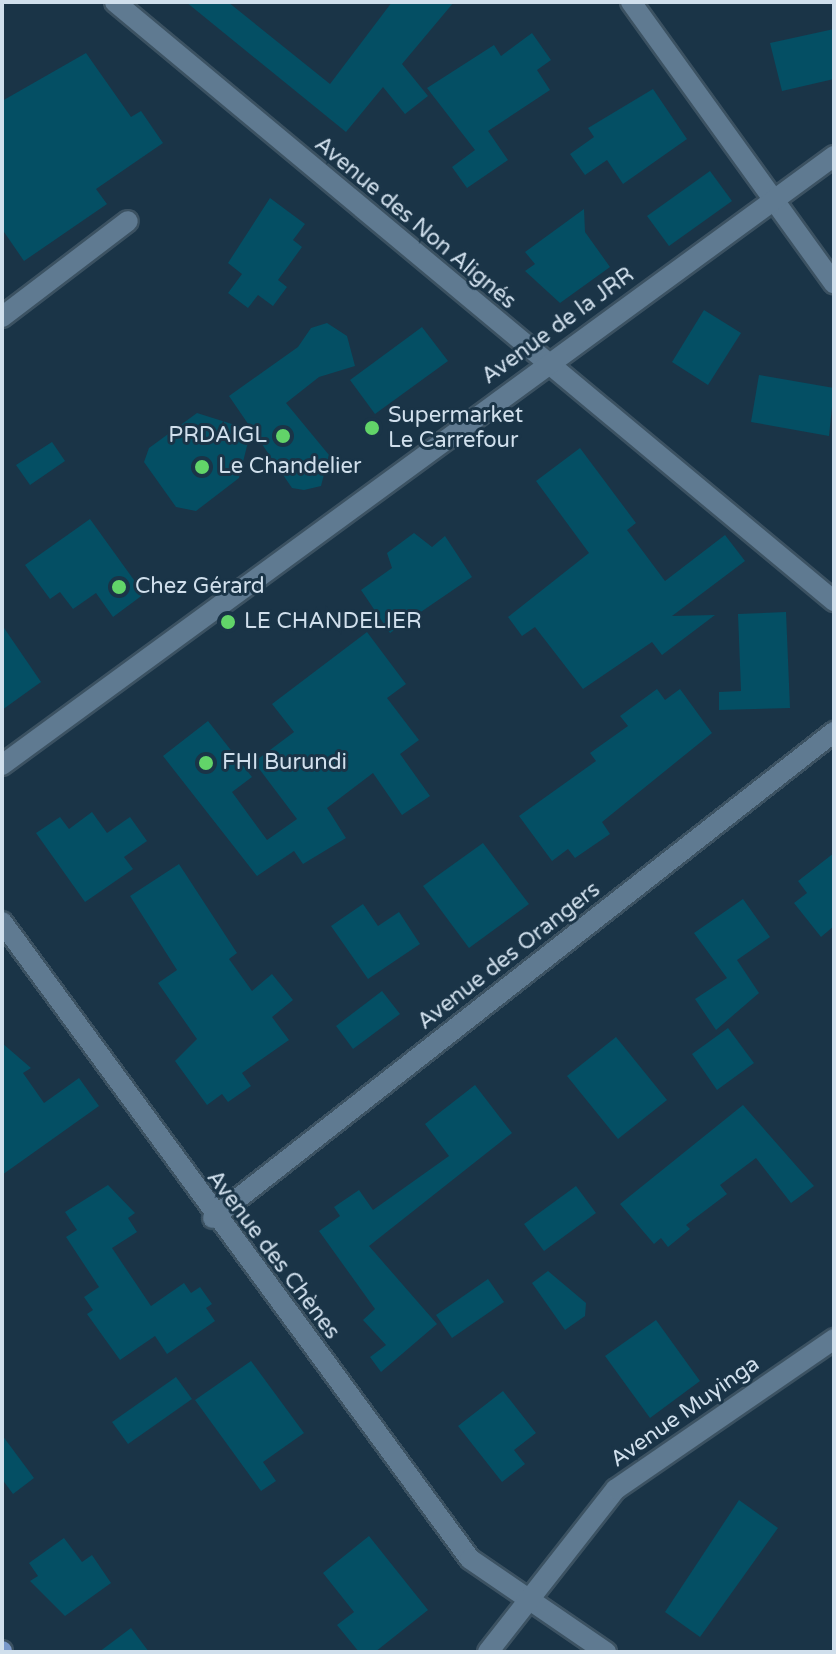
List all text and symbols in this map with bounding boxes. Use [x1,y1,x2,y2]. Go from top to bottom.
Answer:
street label: Avenue des Non Alignés [309,131,521,315]
street label: Avenue de la JRR [477,262,639,390]
place label: Supermarket Le Carrefour [388,402,523,454]
marker: Supermarket Le Carrefour [363,419,381,437]
place label: PRDAIGL [168,423,267,449]
marker: PRDAIGL [274,427,292,445]
place label: Le Chandelier [218,454,361,480]
marker: Le Chandelier [193,458,211,476]
place label: Chez Gérard [135,574,265,600]
marker: Chez Gérard [110,578,128,596]
place label: LE CHANDELIER [244,609,422,635]
marker: LE CHANDELIER [219,613,237,631]
place label: FHI Burundi [222,750,347,776]
marker: FHI Burundi [197,754,215,772]
street label: Avenue des Orangers [413,877,605,1035]
street label: Avenue des Chènes [201,1165,345,1345]
street label: Avenue Muyinga [605,1351,765,1473]

